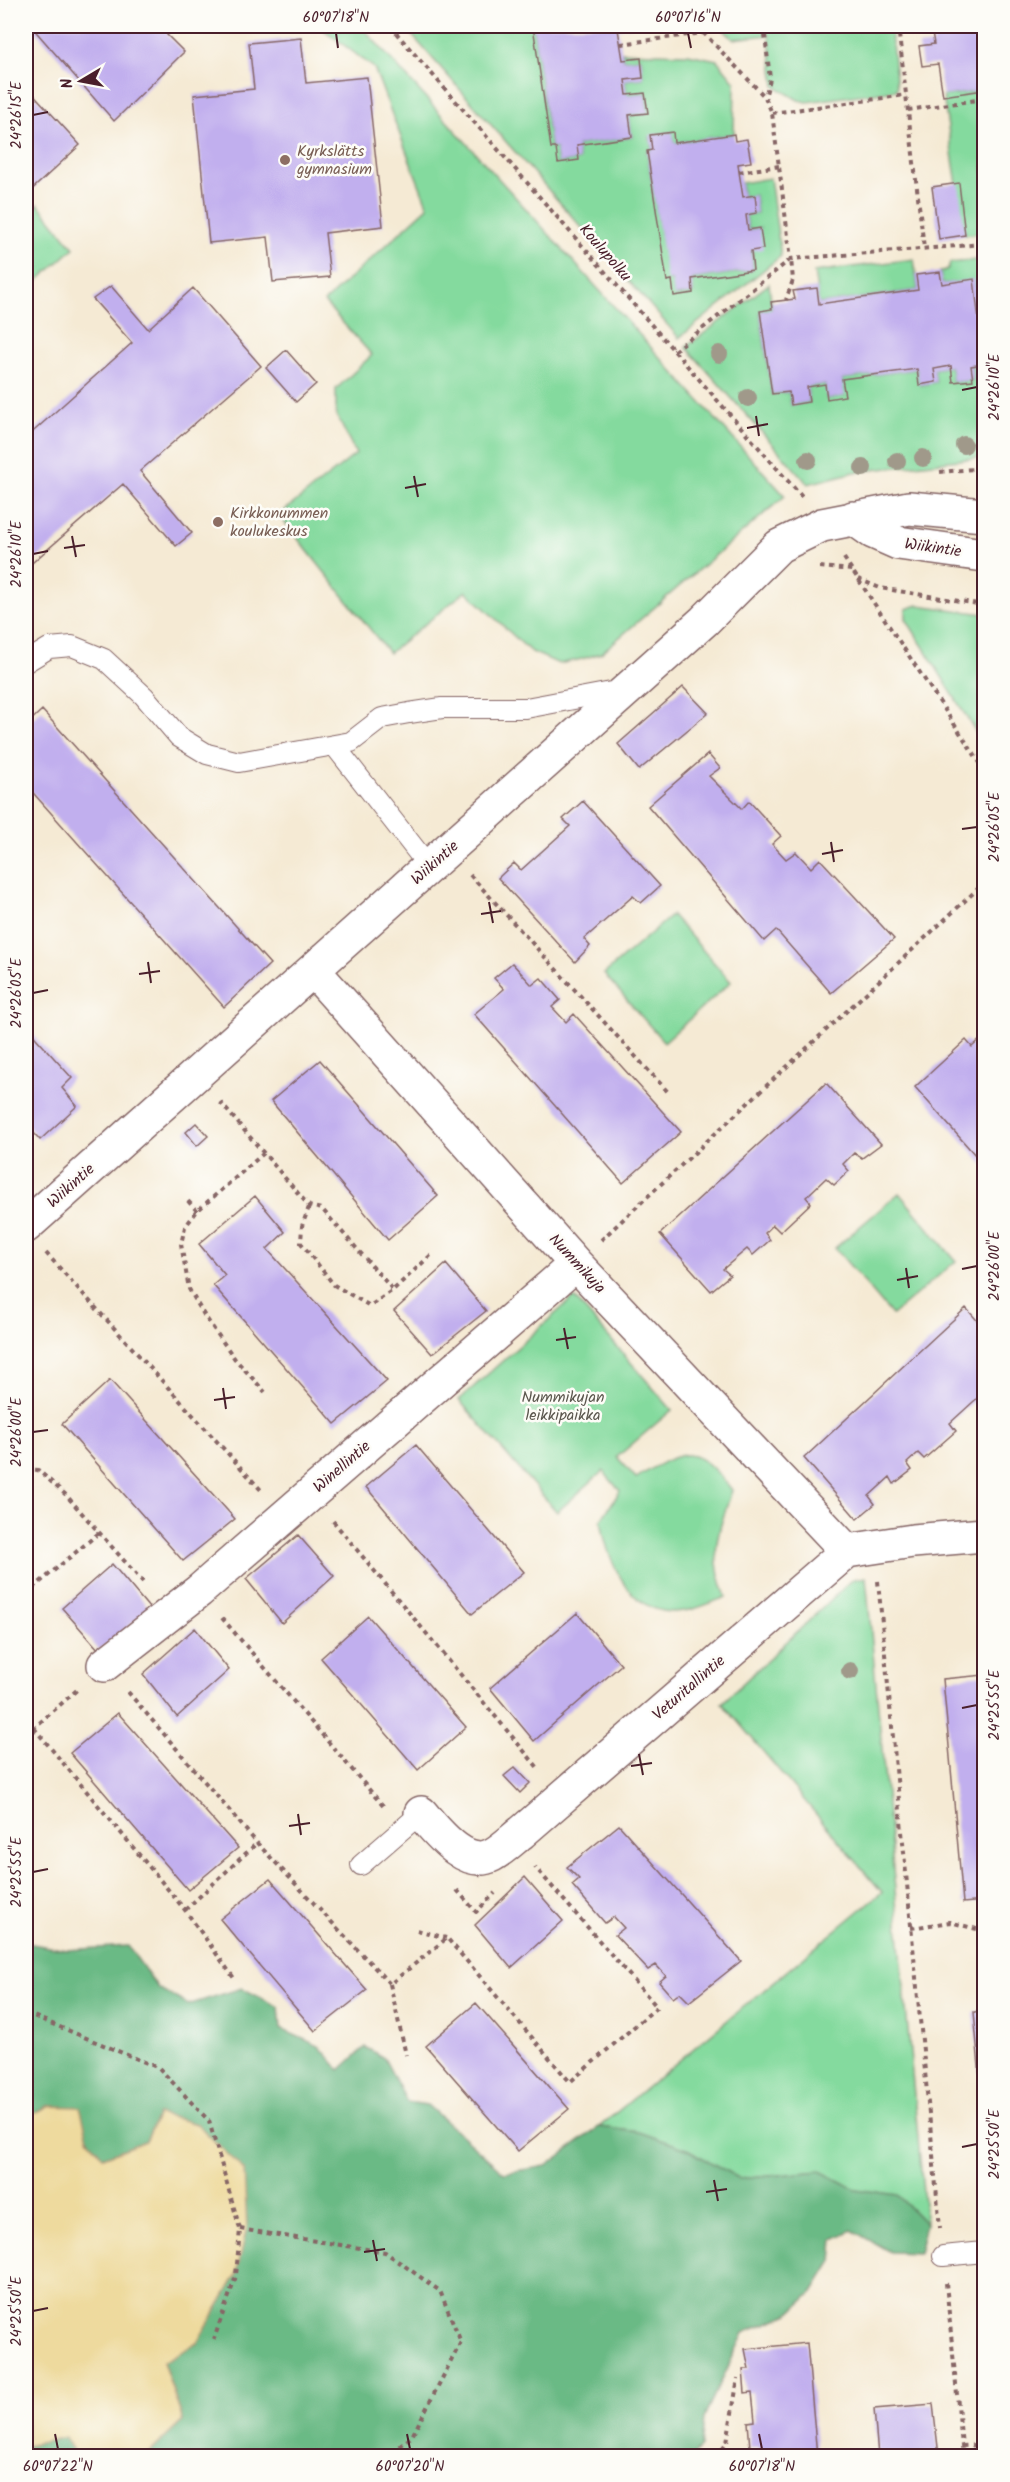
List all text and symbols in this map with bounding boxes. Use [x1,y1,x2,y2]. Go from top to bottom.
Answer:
text: 60°07'18"N [303,6,369,30]
text: 60°07'16"N [655,6,721,30]
north arrow [51,51,111,111]
text: N [55,76,81,90]
text: 24°26'15"E [5,80,29,149]
place label: Kyrkslätts gymnasium [296,139,372,182]
marker: Kyrkslätts gymnasium [278,153,292,167]
street label: Koulupolku [573,218,638,288]
text: 24°26'10"E [983,352,1007,421]
place label: Kirkkonummen koulukeskus [230,501,328,544]
marker: Kirkkonummen koulukeskus [211,515,225,529]
text: 24°26'10"E [5,519,29,588]
street label: Wiikintie [903,532,963,564]
text: 24°26'05"E [983,790,1007,862]
street label: Wiikintie [405,835,465,891]
text: 24°26'05"E [5,956,29,1028]
street label: Wiikintie [41,1158,101,1214]
street label: Nummikuja [542,1228,612,1300]
text: 24°26'00"E [983,1230,1007,1301]
park label: Nummikujan leikkipaikka [521,1385,605,1428]
text: 24°26'00"E [5,1396,29,1467]
street label: Winellintie [308,1435,376,1499]
street label: Veturitallintie [647,1649,731,1727]
text: 24°25'55"E [983,1668,1007,1740]
text: 24°25'55"E [5,1835,29,1907]
text: 24°25'50"E [983,2108,1007,2179]
text: 24°25'50"E [5,2275,29,2346]
text: 60°07'22"N [23,2455,93,2479]
text: 60°07'20"N [376,2455,444,2479]
text: 60°07'18"N [729,2455,795,2479]

